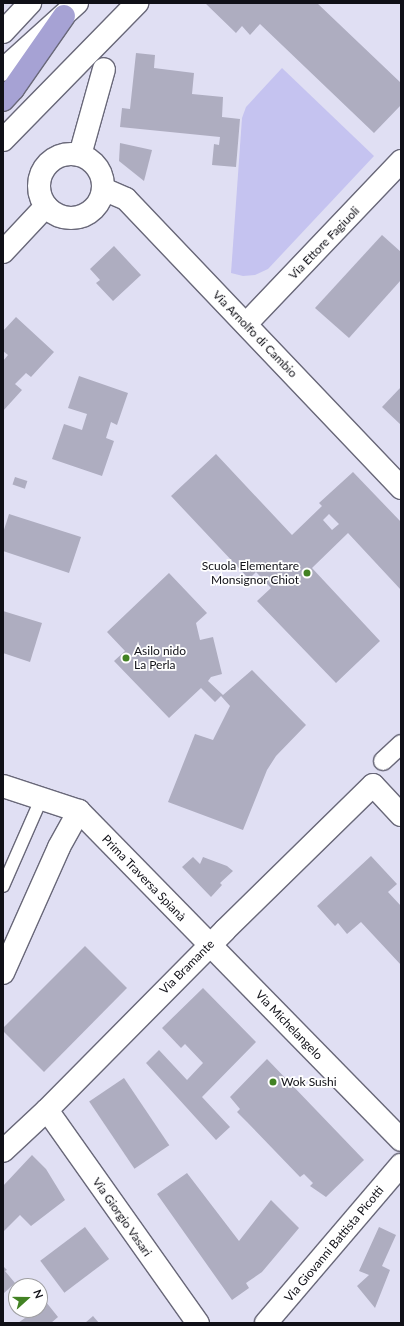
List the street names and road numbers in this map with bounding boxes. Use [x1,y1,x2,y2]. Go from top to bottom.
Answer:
street label: Via Ettore Fagiuoli [286,204,362,282]
street label: Via Arnolfo di Cambio [210,287,300,381]
street label: Prima Traversa Spianà [99,832,189,924]
street label: Via Bramante [157,937,217,997]
street label: Via Michelangelo [252,988,326,1062]
street label: Via Giorgio Vasari [89,1175,155,1259]
street label: Via Giovanni Battista Picotti [281,1183,387,1305]

